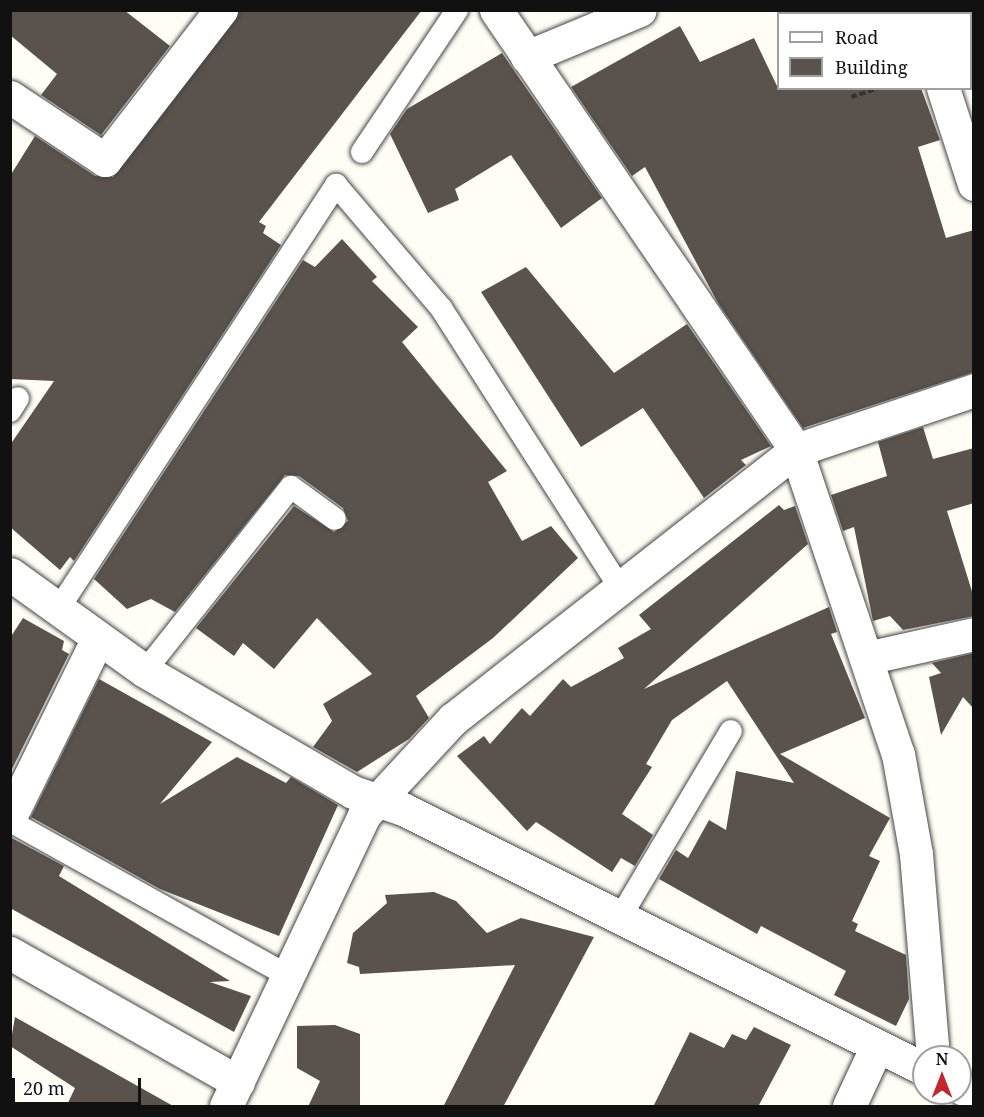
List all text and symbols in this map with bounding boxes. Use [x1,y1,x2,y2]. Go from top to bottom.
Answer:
legend [777,12,972,90]
text: Road [835,25,878,49]
text: Building [835,55,908,79]
north arrow [912,1045,972,1105]
text: N [936,1048,948,1070]
scale bar [15,1066,144,1104]
text: 20 m [23,1076,65,1100]

